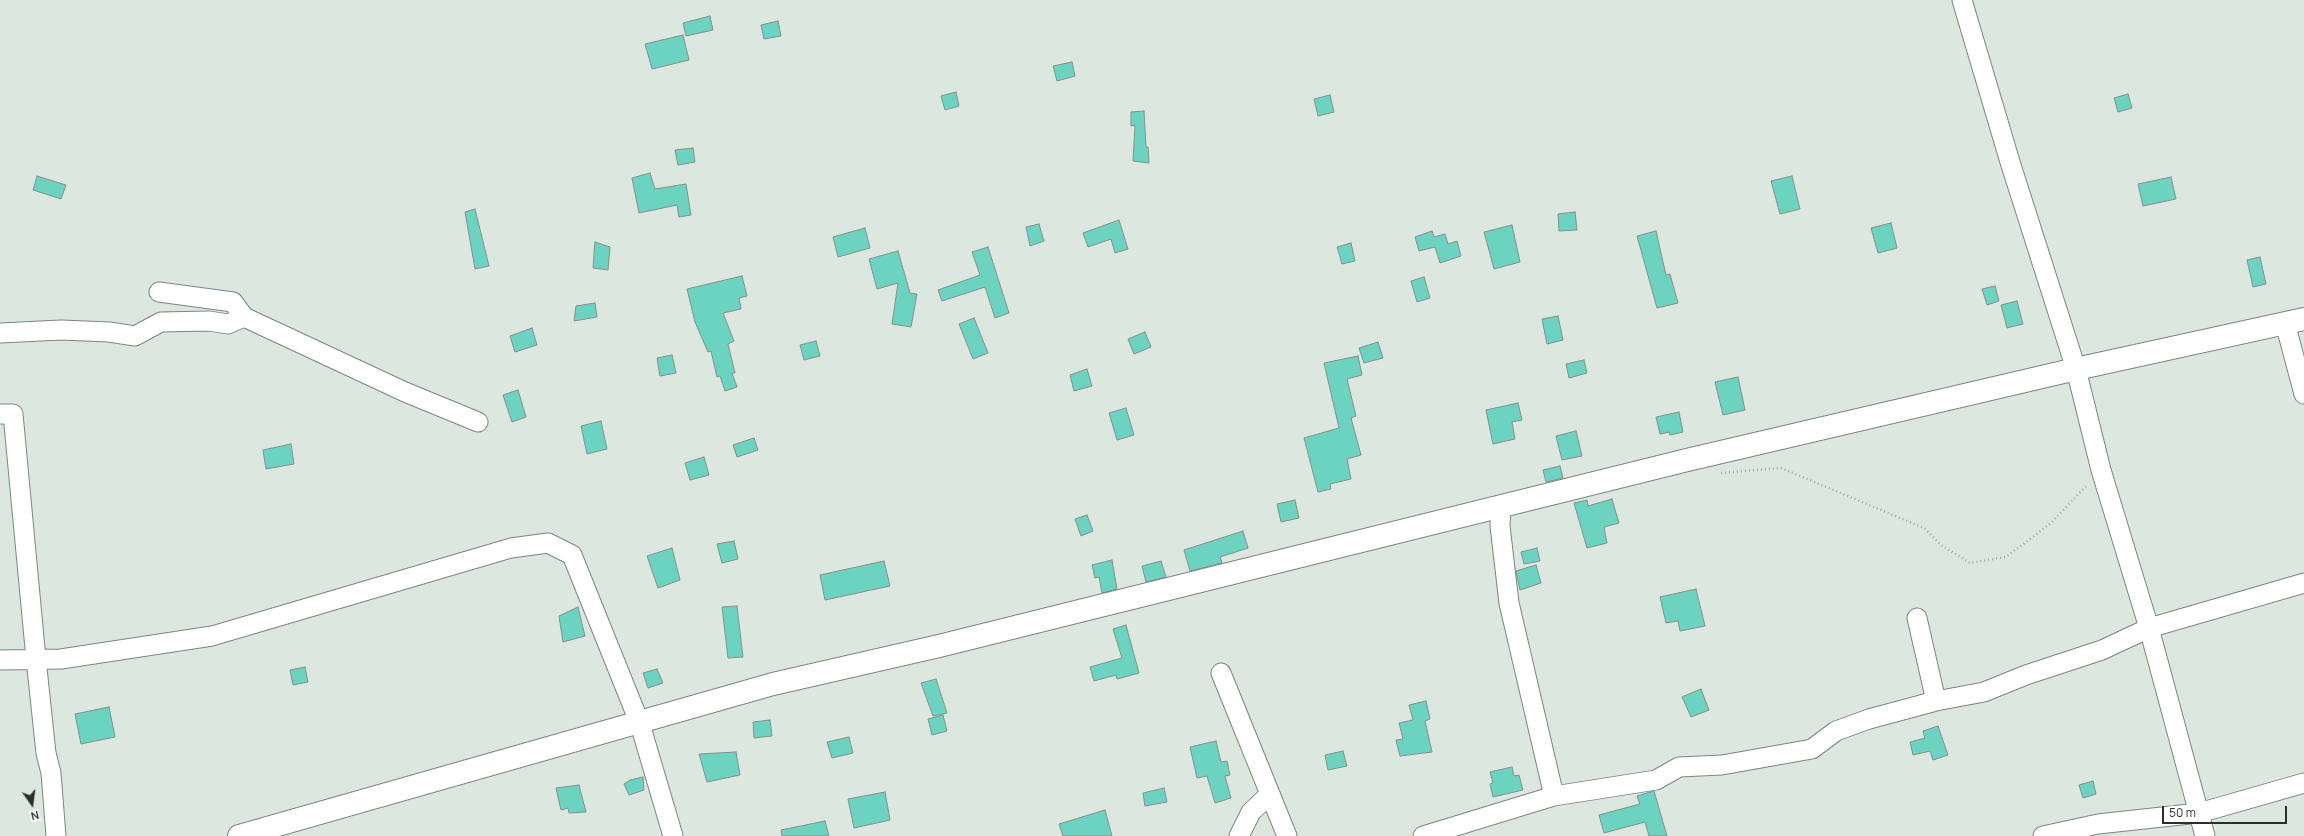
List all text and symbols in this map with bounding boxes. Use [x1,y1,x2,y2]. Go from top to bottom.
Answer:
north arrow [12,784,52,824]
scale bar [2164,798,2289,824]
text: 50 m [2169,804,2196,821]
text: N [29,808,41,824]

